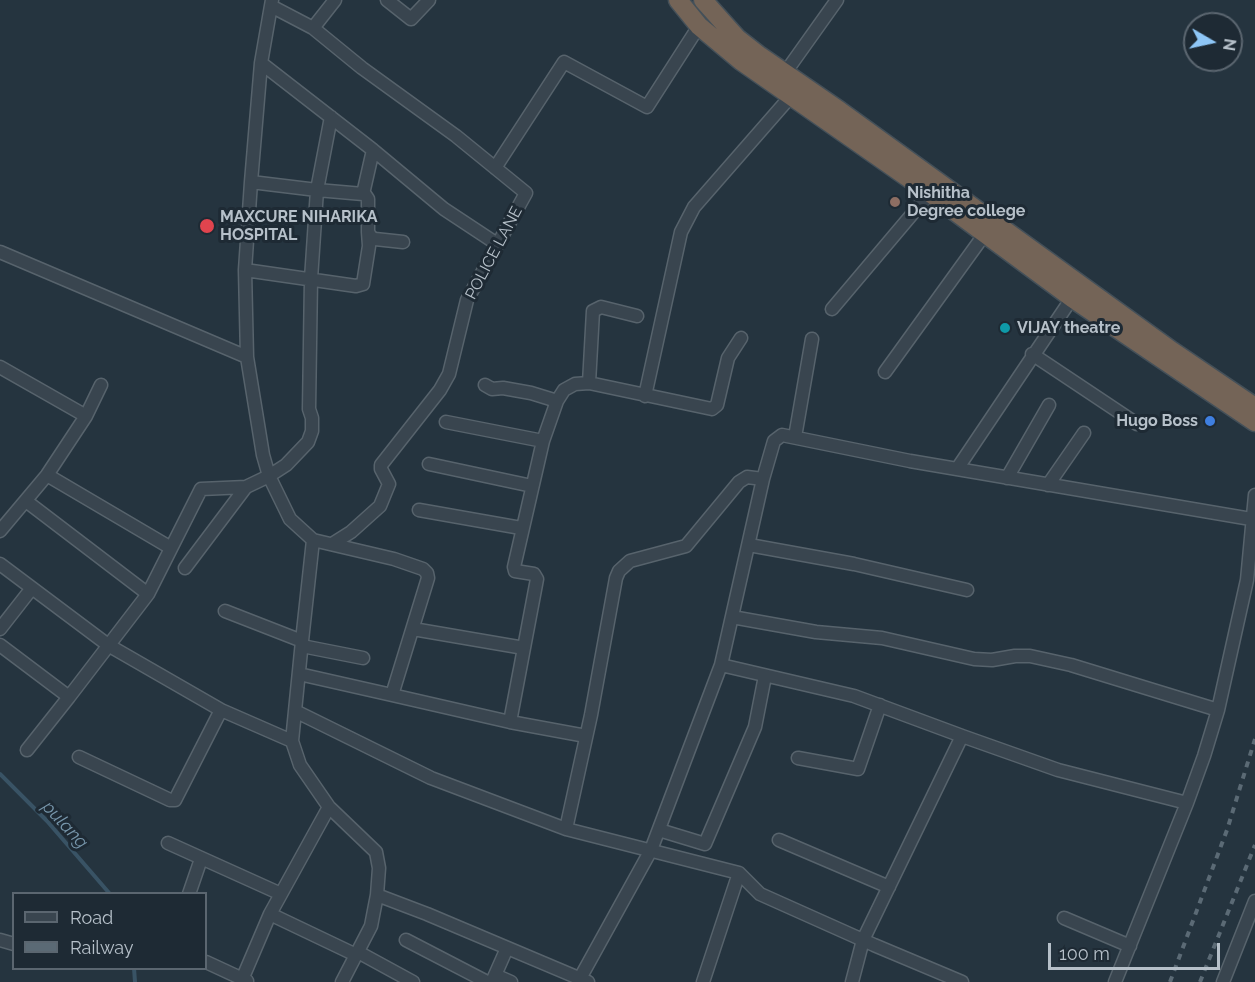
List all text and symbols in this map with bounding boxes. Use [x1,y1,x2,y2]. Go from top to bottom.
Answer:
north arrow [1183,12,1243,72]
text: N [1219,37,1240,52]
place label: Nishitha Degree college [907,183,1025,221]
marker: Nishitha Degree college [888,195,902,209]
street label: POLICE LANE [462,203,526,303]
place label: MAXCURE NIHARIKA HOSPITAL [220,207,378,245]
marker: MAXCURE NIHARIKA HOSPITAL [198,217,216,235]
place label: VIJAY theatre [1017,318,1120,338]
marker: VIJAY theatre [998,321,1012,335]
place label: Hugo Boss [1116,411,1198,431]
marker: Hugo Boss [1203,414,1217,428]
water label: pulang [38,797,92,853]
legend [12,892,207,970]
text: Road [70,907,113,928]
scale bar [1051,931,1224,969]
text: Railway [70,937,134,958]
text: 100 m [1059,943,1110,964]

